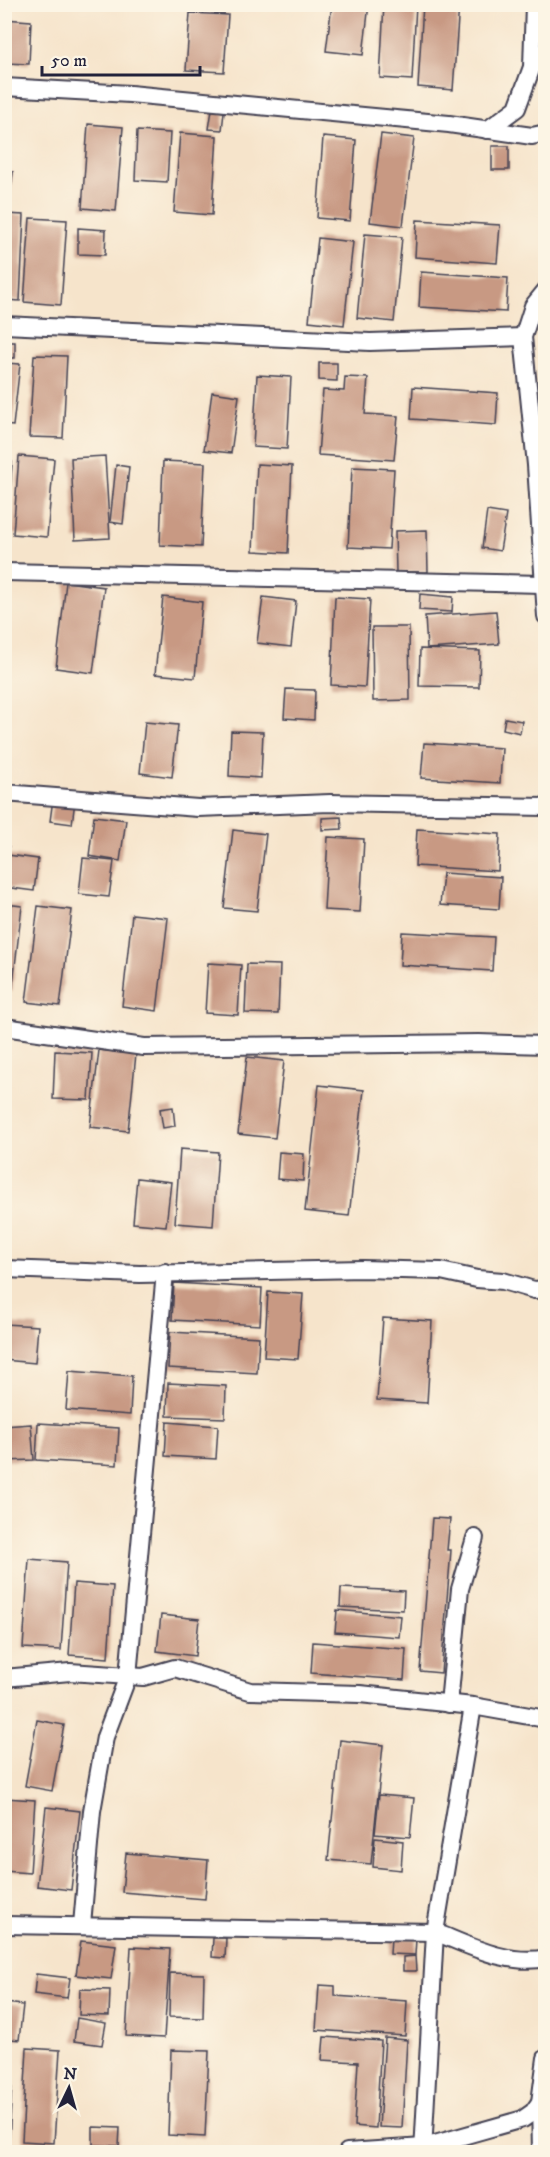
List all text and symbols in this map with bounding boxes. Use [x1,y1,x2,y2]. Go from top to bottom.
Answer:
scale bar [42,39,200,77]
text: 50 m [51,50,87,72]
north arrow [39,2058,99,2118]
text: N [63,2064,78,2085]

